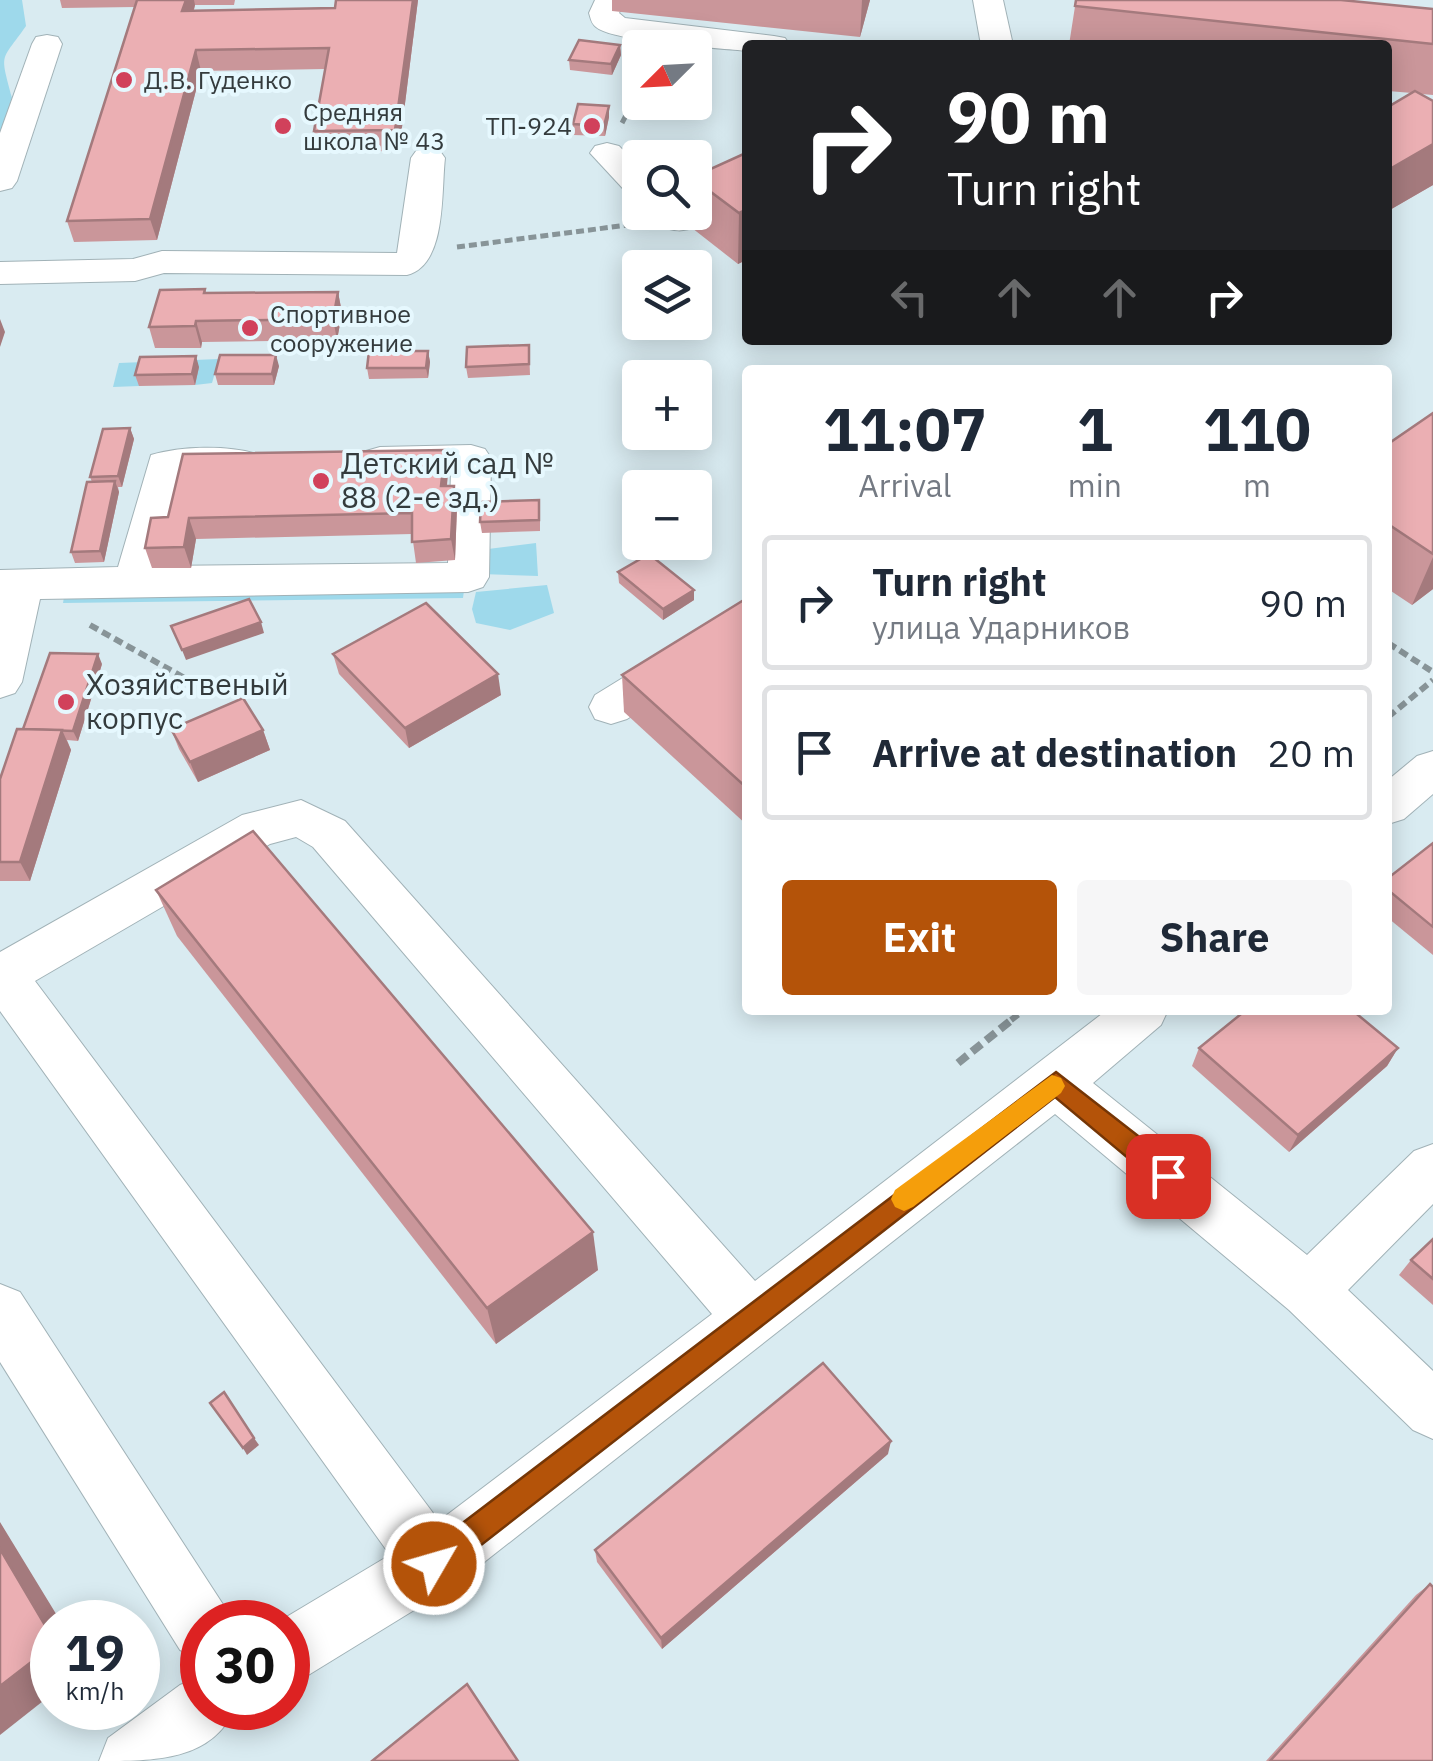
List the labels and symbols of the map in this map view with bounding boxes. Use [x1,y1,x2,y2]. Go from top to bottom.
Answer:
north arrow [622,30,712,120]
place label: Д.В. Гуденко [144,63,292,96]
marker: Д.В. Гуденко [113,69,135,91]
place label: Средняя школа № 43 [303,95,445,157]
place label: ТП-924 [485,109,572,142]
marker: Средняя школа № 43 [272,115,294,137]
marker: ТП-924 [581,115,603,137]
place label: Спортивное сооружение [270,297,413,359]
marker: Спортивное сооружение [239,317,261,339]
place label: Детский сад № 88 (2-е зд.) [341,443,554,516]
marker: Детский сад № 88 (2-е зд.) [310,470,332,492]
place label: Хозяйственый корпус [86,664,289,737]
marker: Хозяйственый корпус [55,691,77,713]
pin [1126,1134,1211,1219]
position arrow [382,1512,486,1616]
speed limit sign: 30 [180,1600,310,1730]

